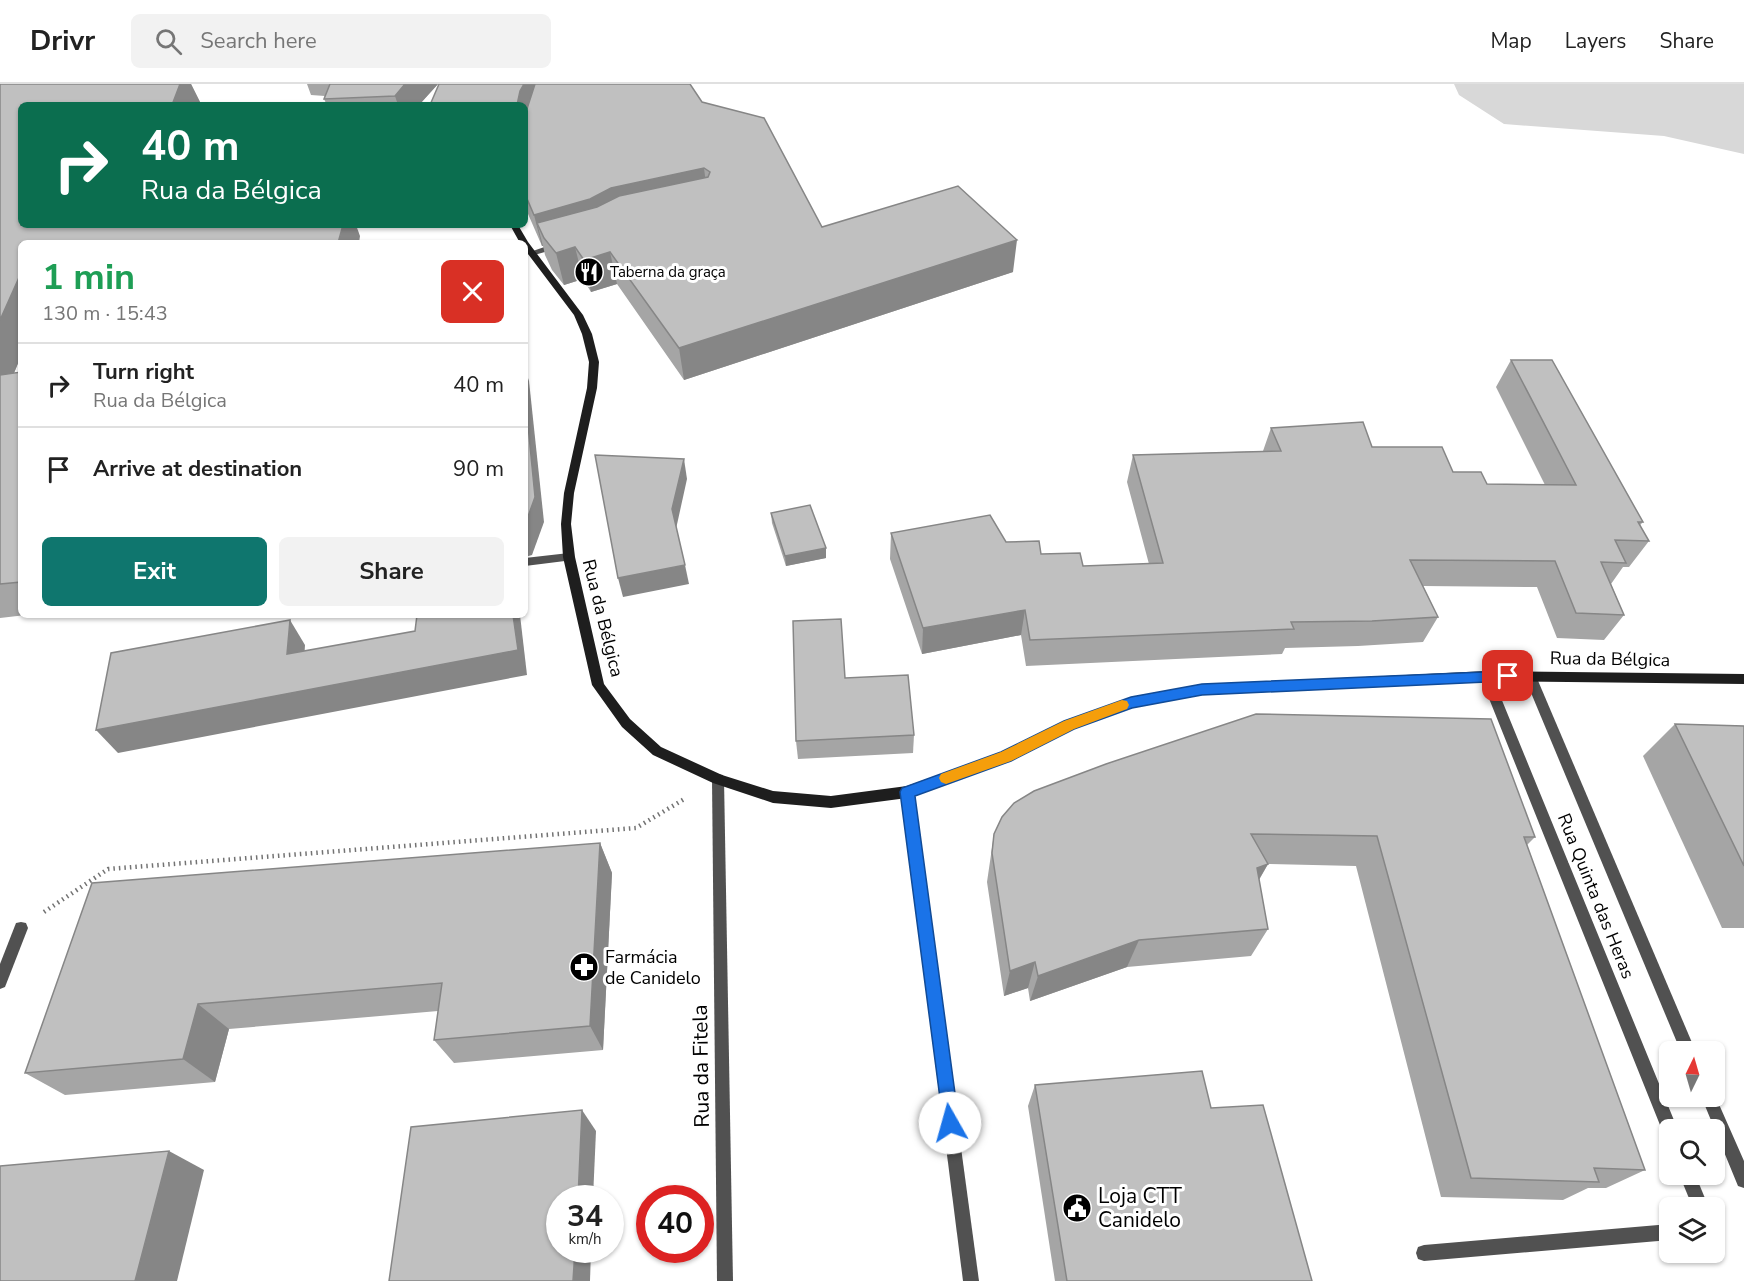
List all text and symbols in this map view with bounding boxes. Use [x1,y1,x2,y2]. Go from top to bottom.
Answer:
search box [131,14,551,68]
text: Drivr [30,22,95,60]
icon: search [152,25,185,58]
text: Search here [200,26,317,56]
text: Map [1490,27,1532,55]
text: Layers [1565,27,1626,55]
text: Share [1659,27,1714,55]
text: 40 m [141,118,240,175]
icon: right [42,126,120,204]
text: Rua da Bélgica [141,172,322,209]
text: 1 min [42,253,135,302]
restaurant icon: Taberna da graça [573,256,605,288]
button: close [441,260,504,323]
place label: Taberna da graça [610,262,726,282]
text: 130 m · 15:43 [42,300,168,327]
text: Turn right [93,357,194,387]
icon: right [42,369,75,402]
text: 40 m [453,370,504,400]
text: Rua da Bélgica [93,387,227,414]
icon: arrive [42,453,75,486]
text: Arrive at destination [93,454,302,484]
text: 90 m [453,454,504,484]
button: Exit [42,537,267,606]
button: Share [279,537,504,606]
street label: Rua da Bélgica [577,557,629,679]
street label: Rua da Bélgica [1550,646,1670,672]
pin [1482,650,1533,701]
icon: arrive [1491,659,1524,692]
street label: Rua Quinta das Heras [1552,810,1640,982]
place label: Farmácia de Canidelo [605,945,701,990]
pharmacy icon: Farmácia de Canidelo [568,951,600,983]
street label: Rua da Fitela [686,1004,716,1128]
north arrow [1659,1041,1725,1107]
map controls [1659,1041,1725,1263]
position arrow [918,1091,982,1155]
button: search [1659,1119,1725,1185]
place label: Loja CTT Canidelo [1098,1182,1182,1234]
speed limit sign: 40 [636,1185,714,1263]
public building icon: Loja CTT Canidelo [1061,1192,1093,1224]
text: 34 [567,1196,603,1237]
button: layers [1659,1197,1725,1263]
text: km/h [568,1229,602,1249]

